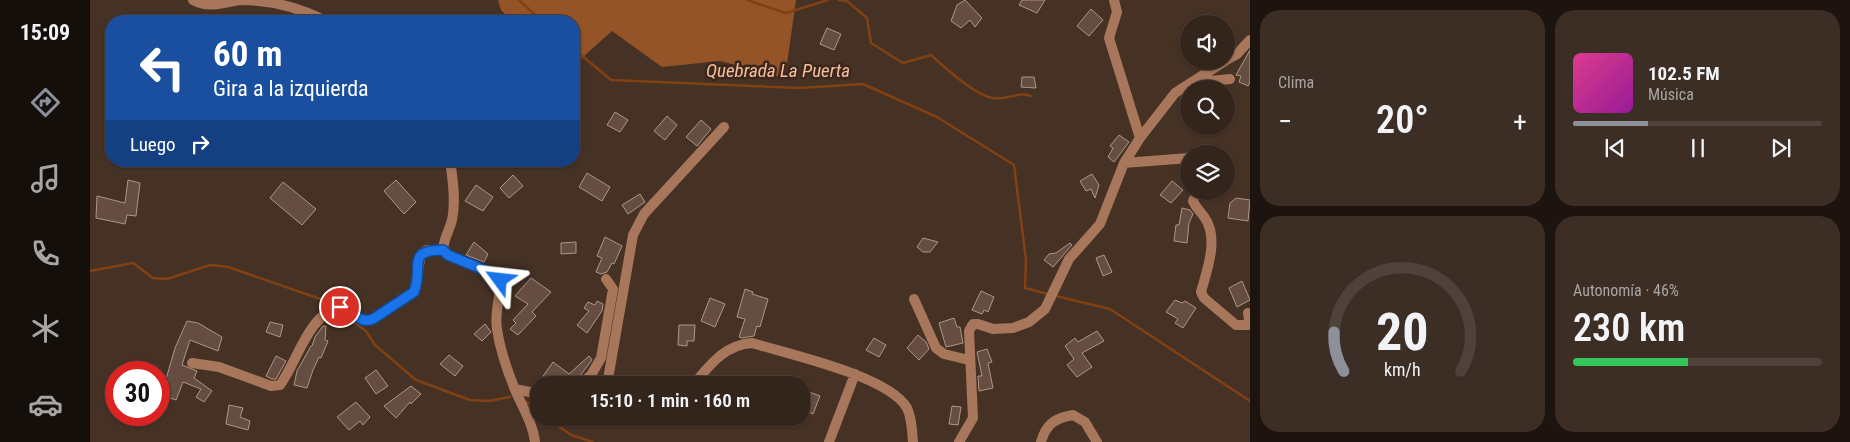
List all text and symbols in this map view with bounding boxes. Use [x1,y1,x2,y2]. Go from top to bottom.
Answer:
map controls [1180,15,1235,200]
button: sound [1180,15,1235,70]
text: 15:09 [20,20,70,45]
text: 60 m [213,34,282,75]
icon: left [130,35,195,100]
water label: Quebrada La Puerta [706,59,850,82]
text: 102.5 FM [1648,62,1720,85]
text: Clima [1278,73,1314,92]
text: Gira a la izquierda [213,76,369,101]
button: search [1180,80,1235,135]
icon: directions [28,85,63,120]
text: Música [1648,85,1694,104]
text: 20° [1376,98,1429,142]
text: − [1278,105,1292,138]
text: + [1513,105,1527,138]
icon: right [186,130,214,158]
text: Luego [130,133,176,156]
icon: previous [1601,134,1629,162]
icon: pause [1684,134,1712,162]
icon: next [1767,134,1795,162]
button: layers [1180,145,1235,200]
icon: music [28,161,63,196]
icon: phone [28,236,63,271]
position arrow [473,253,525,305]
text: Autonomía · 46% [1573,281,1679,300]
pin [319,286,361,328]
icon: arrive [326,293,354,321]
text: 20 [1376,302,1429,363]
text: 230 km [1573,306,1685,350]
icon: climate [28,311,63,346]
text: km/h [1384,359,1421,380]
speed limit sign: 30 [105,361,170,426]
icon: car [28,387,63,422]
text: 15:10 · 1 min · 160 m [590,389,750,412]

